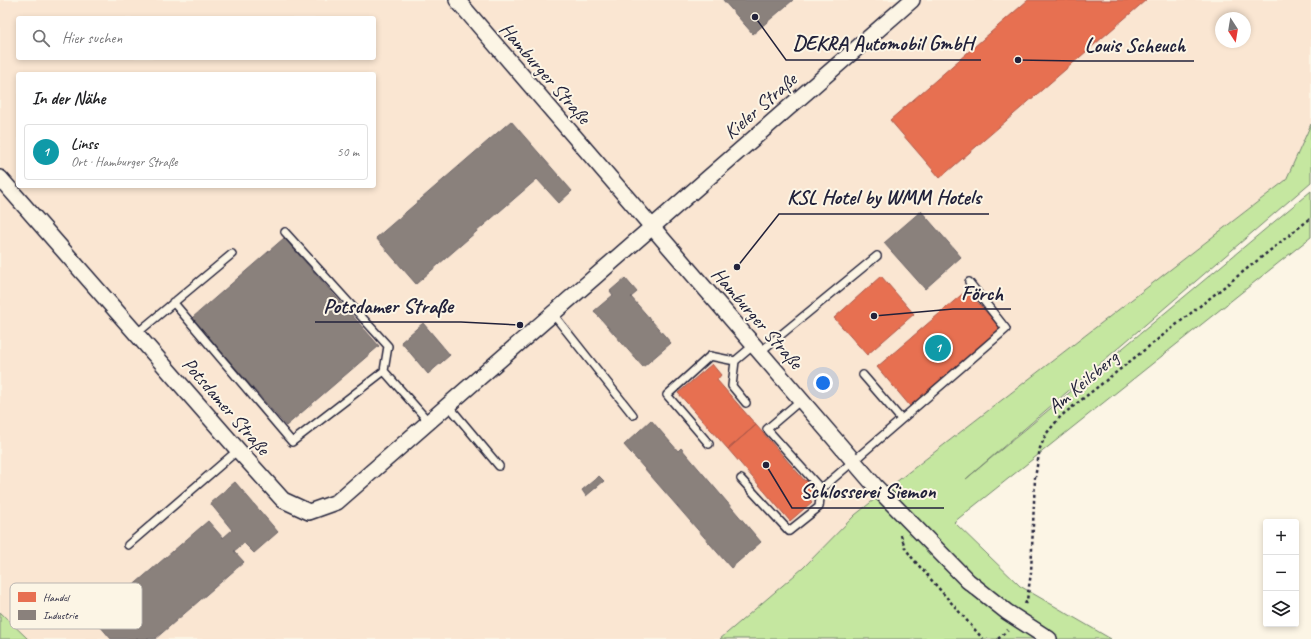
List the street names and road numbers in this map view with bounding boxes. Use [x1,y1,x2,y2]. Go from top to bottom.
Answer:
street label: Hamburger Straße [494,17,597,130]
street label: Kieler Straße [718,66,803,145]
street label: Hamburger Straße [706,262,809,375]
street label: Am Keilsberg [1042,344,1125,419]
street label: Potsdamer Straße [177,352,276,461]

